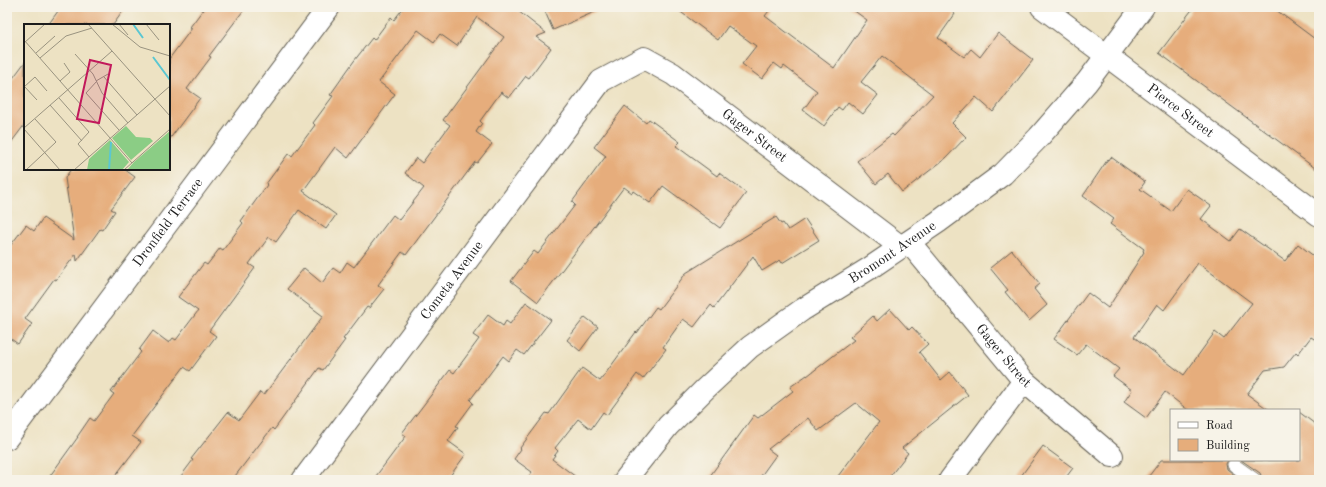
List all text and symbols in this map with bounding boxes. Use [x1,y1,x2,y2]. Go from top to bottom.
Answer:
inset map [24,24,170,170]
street label: Pierce Street [1144,82,1216,140]
street label: Gager Street [719,107,790,165]
street label: Dronfield Terrace [131,176,205,269]
street label: Bromont Avenue [846,218,939,286]
street label: Cometa Avenue [418,239,486,322]
street label: Gager Street [973,322,1034,391]
legend [1170,409,1300,461]
text: Road [1206,420,1233,432]
text: Building [1206,440,1250,452]

